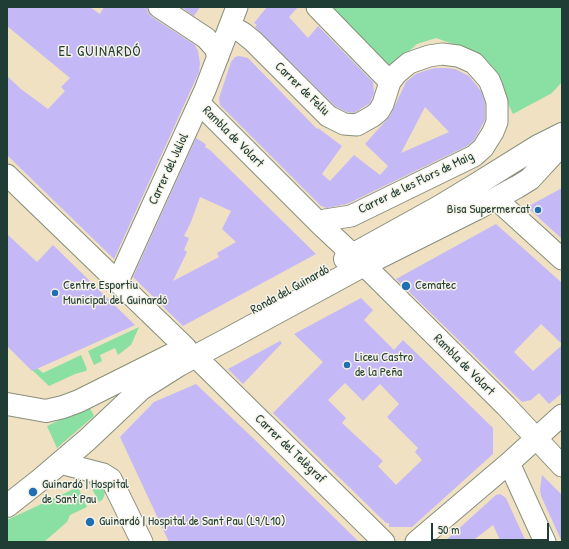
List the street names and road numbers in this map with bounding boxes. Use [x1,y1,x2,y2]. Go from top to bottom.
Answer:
street label: Carrer de Feliu [271,59,333,119]
street label: Rambla de Volart [199,103,267,171]
street label: Carrer del Juliol [146,131,192,207]
street label: Carrer de les Flors de Maig [356,148,476,218]
street label: Ronda del Guinardó [248,262,332,318]
street label: Rambla de Volart [430,331,498,399]
street label: Carrer del Telègraf [251,411,329,487]

